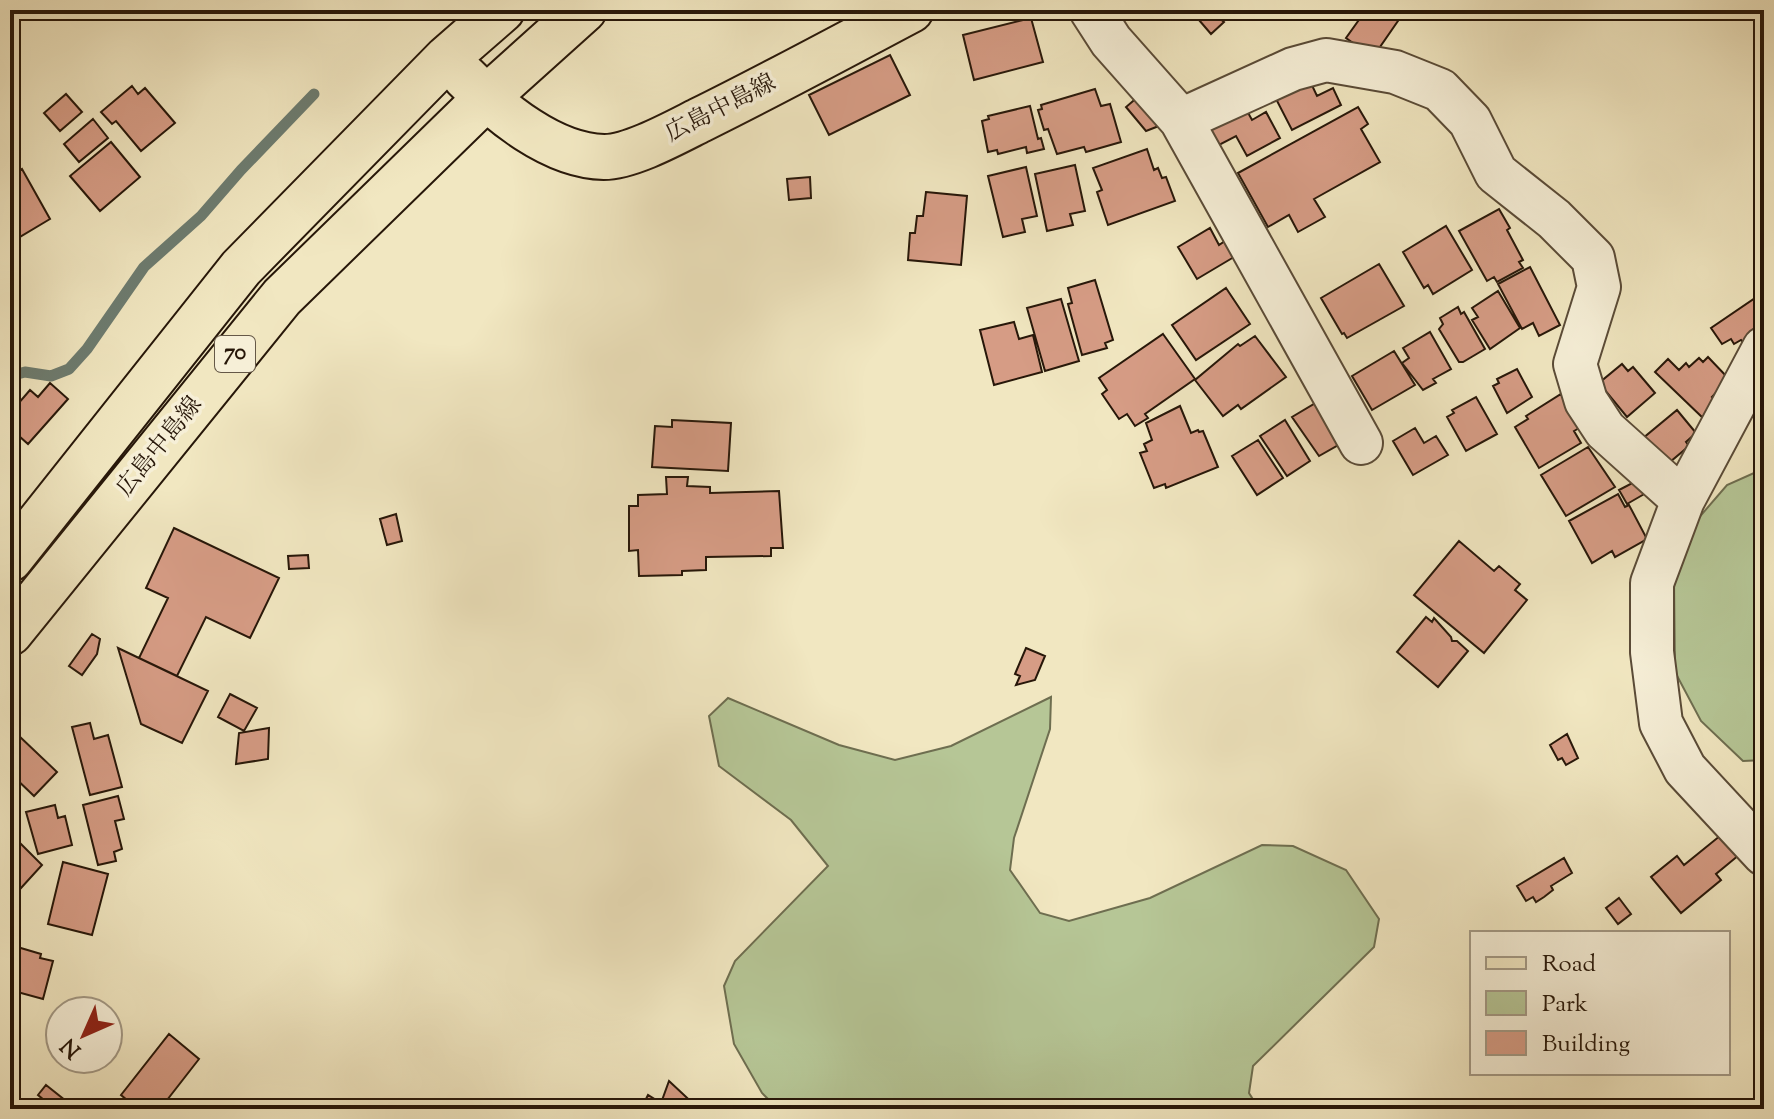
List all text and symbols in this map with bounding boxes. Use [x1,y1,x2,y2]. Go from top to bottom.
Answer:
street label: 広島中島線 [660,67,782,151]
road number: 70 [215,336,255,372]
street label: 広島中島線 [109,390,211,504]
legend [1470,931,1730,1075]
text: Road [1542,948,1596,982]
text: Park [1542,988,1588,1022]
north arrow [44,995,124,1075]
text: Building [1542,1028,1631,1062]
text: N [54,1029,90,1065]

